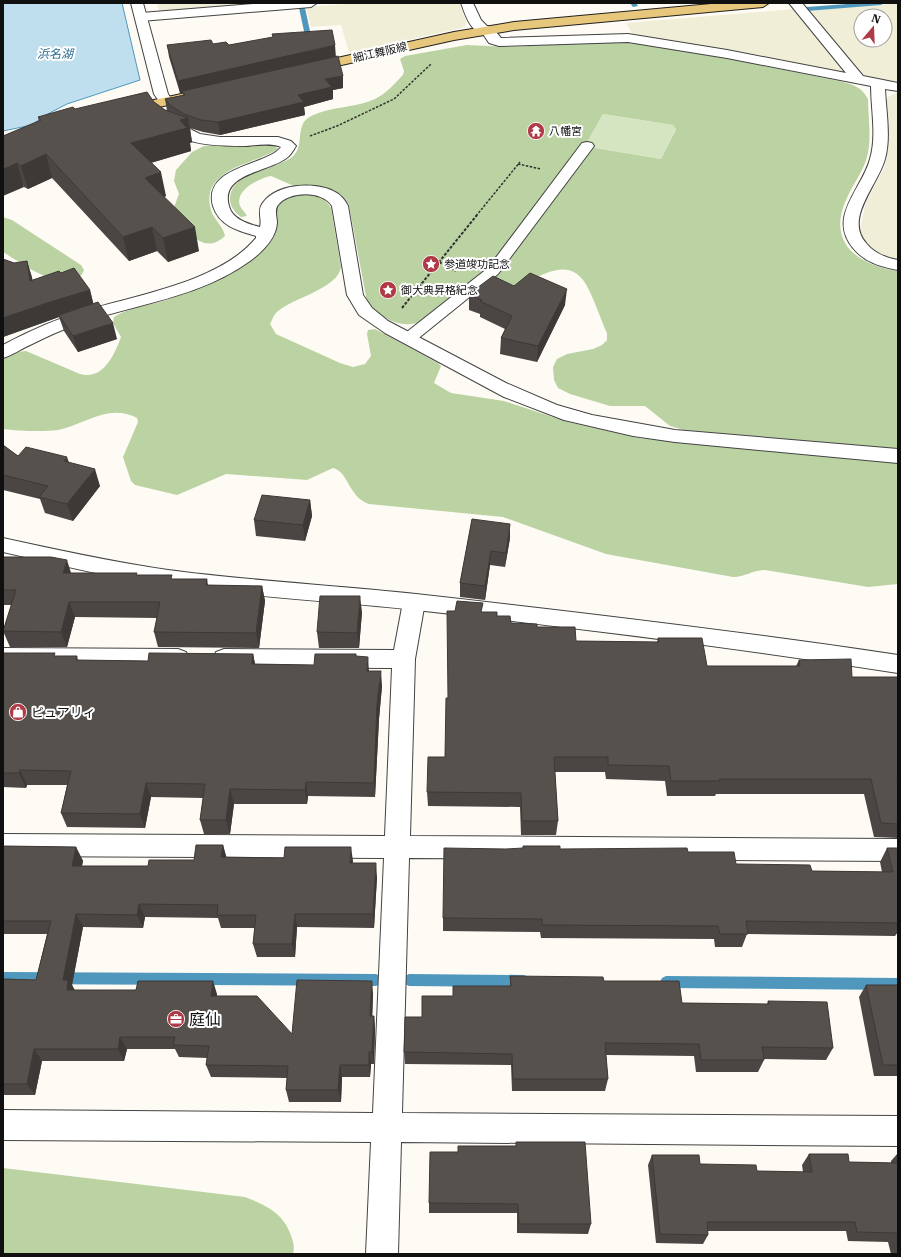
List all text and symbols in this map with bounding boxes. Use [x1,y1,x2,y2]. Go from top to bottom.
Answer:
north arrow [853,8,893,48]
text: N [870,11,883,27]
street label: 細江舞阪線 [352,39,408,65]
water label: 浜名湖 [37,46,75,61]
temple icon: 八幡宮 [526,121,546,141]
place label: 八幡宮 [549,124,582,138]
place icon: 参道竣功記念 [421,254,441,274]
place label: 参道竣功記念 [444,257,510,271]
place icon: 御大典昇格紀念 [378,280,398,300]
place label: 御大典昇格紀念 [400,283,478,297]
shop icon: ピュアリィ [8,702,28,722]
place label: ピュアリィ [31,704,96,721]
office icon: 庭仙 [166,1009,186,1029]
place label: 庭仙 [189,1009,221,1029]

